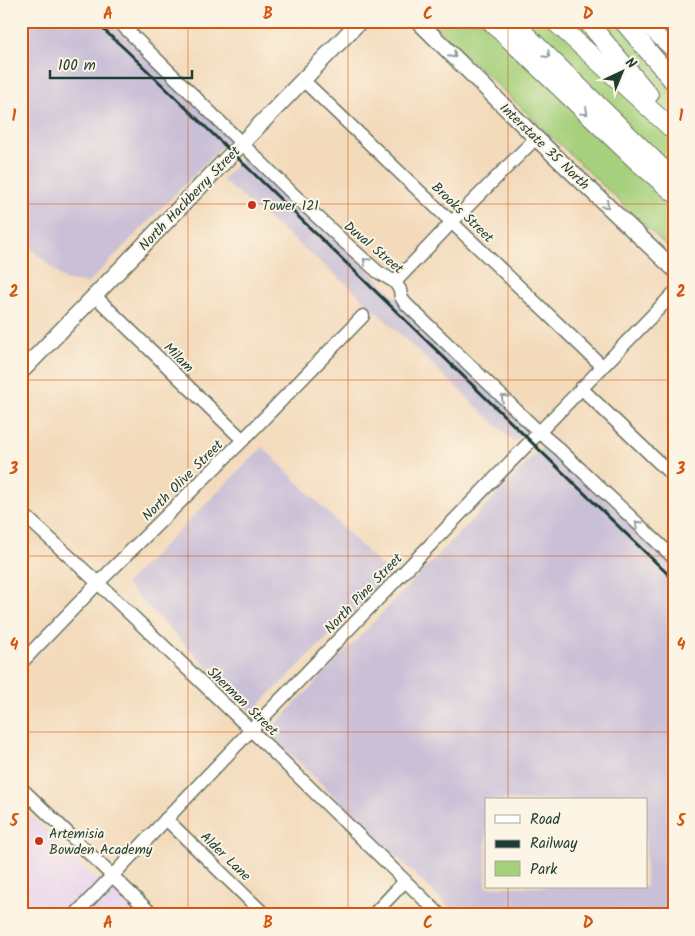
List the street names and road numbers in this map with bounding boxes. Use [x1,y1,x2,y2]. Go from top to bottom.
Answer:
street label: Interstate 35 North [494,98,594,196]
street label: North Hackberry Street [134,141,246,256]
street label: Brooks Street [426,177,499,249]
street label: Duval Street [338,216,409,280]
street label: Milam [158,337,199,378]
street label: North Olive Street [137,434,229,527]
street label: North Pine Street [319,548,408,639]
street label: Sherman Street [202,662,284,742]
street label: Alder Lane [195,827,256,887]

